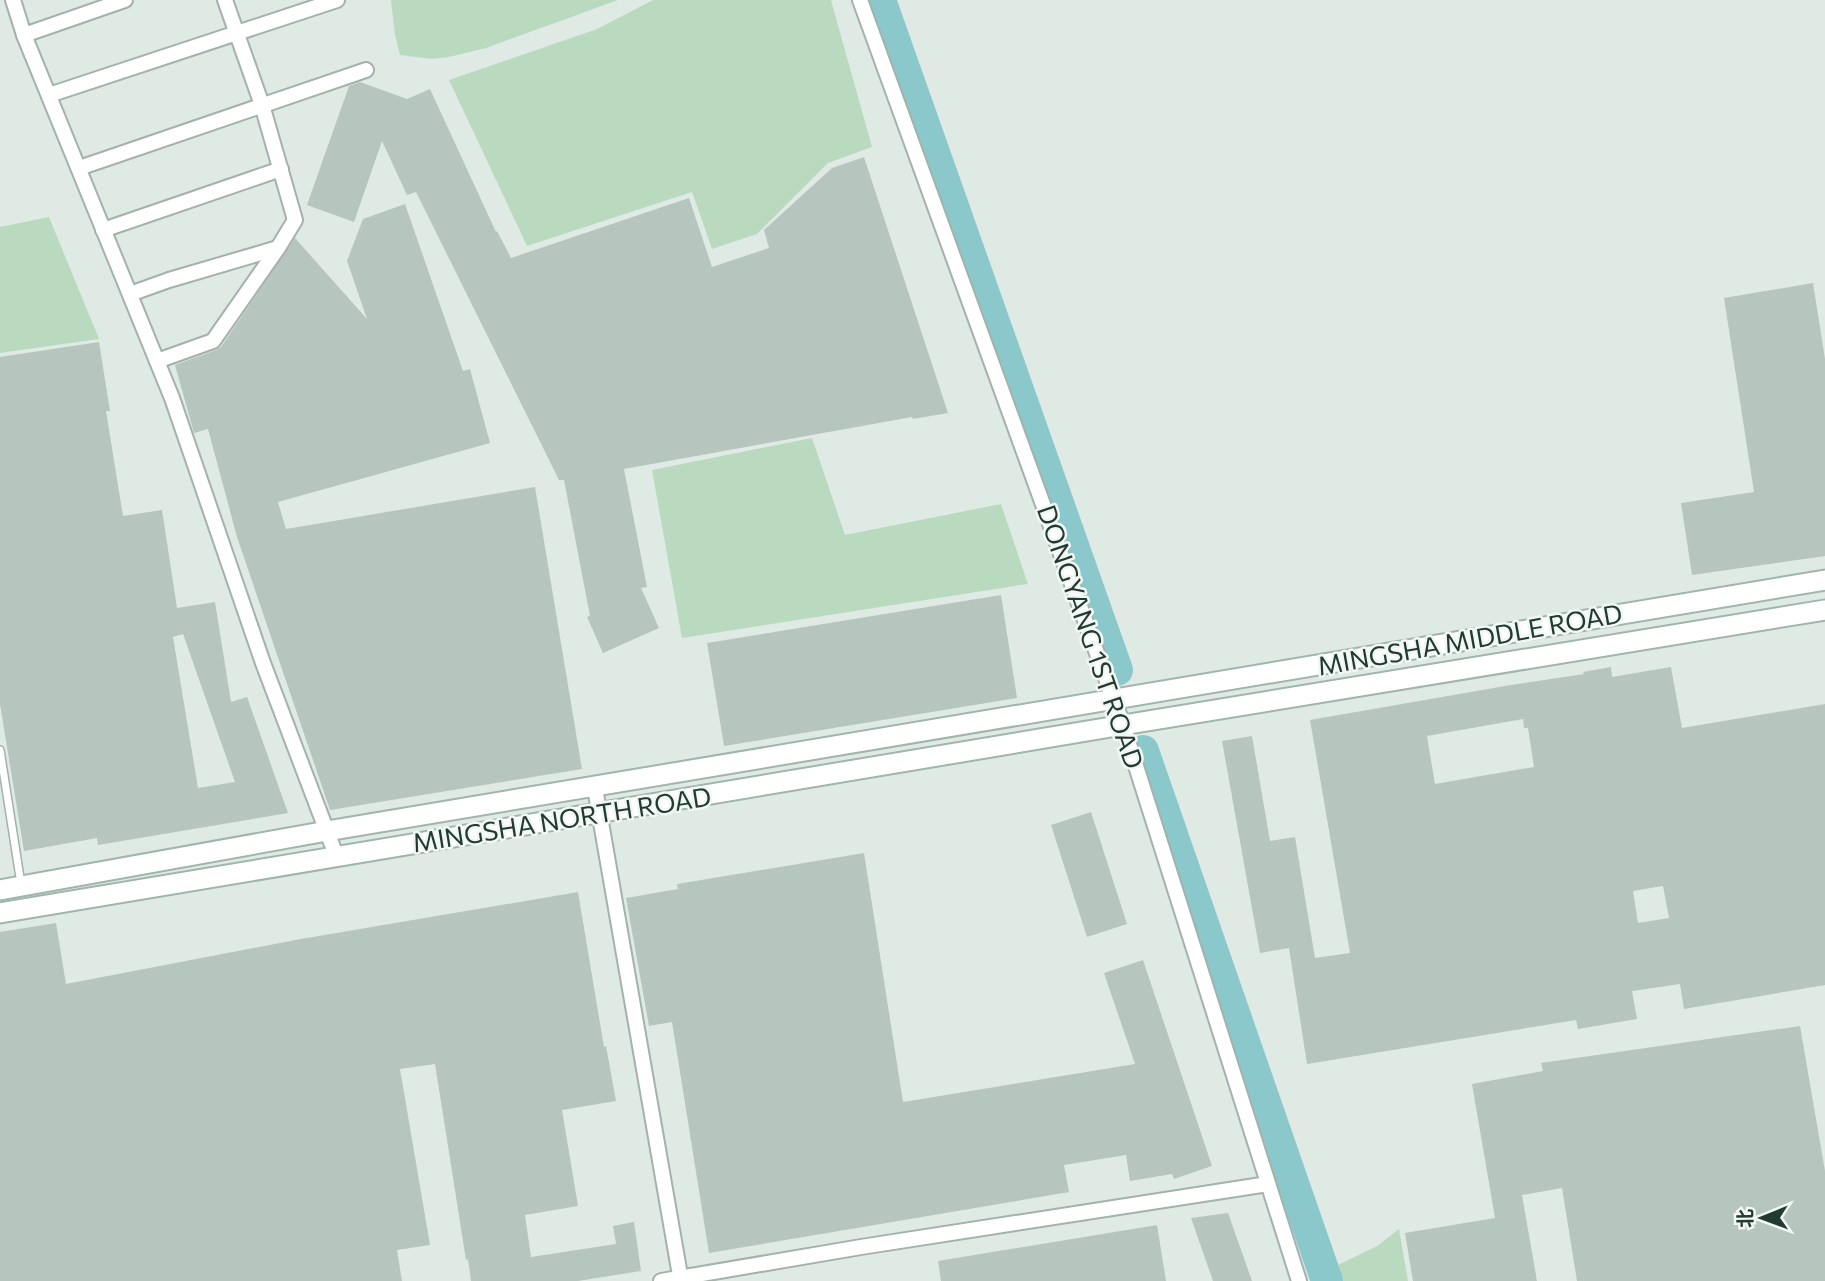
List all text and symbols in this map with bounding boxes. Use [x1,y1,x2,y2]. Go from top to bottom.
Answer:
street label: DONGYANG 1ST ROAD [1032,501,1151,772]
street label: MINGSHA MIDDLE ROAD [1315,596,1624,681]
street label: MINGSHA NORTH ROAD [410,780,713,857]
north arrow [1727,1183,1797,1253]
text: 北 [1733,1209,1756,1228]

